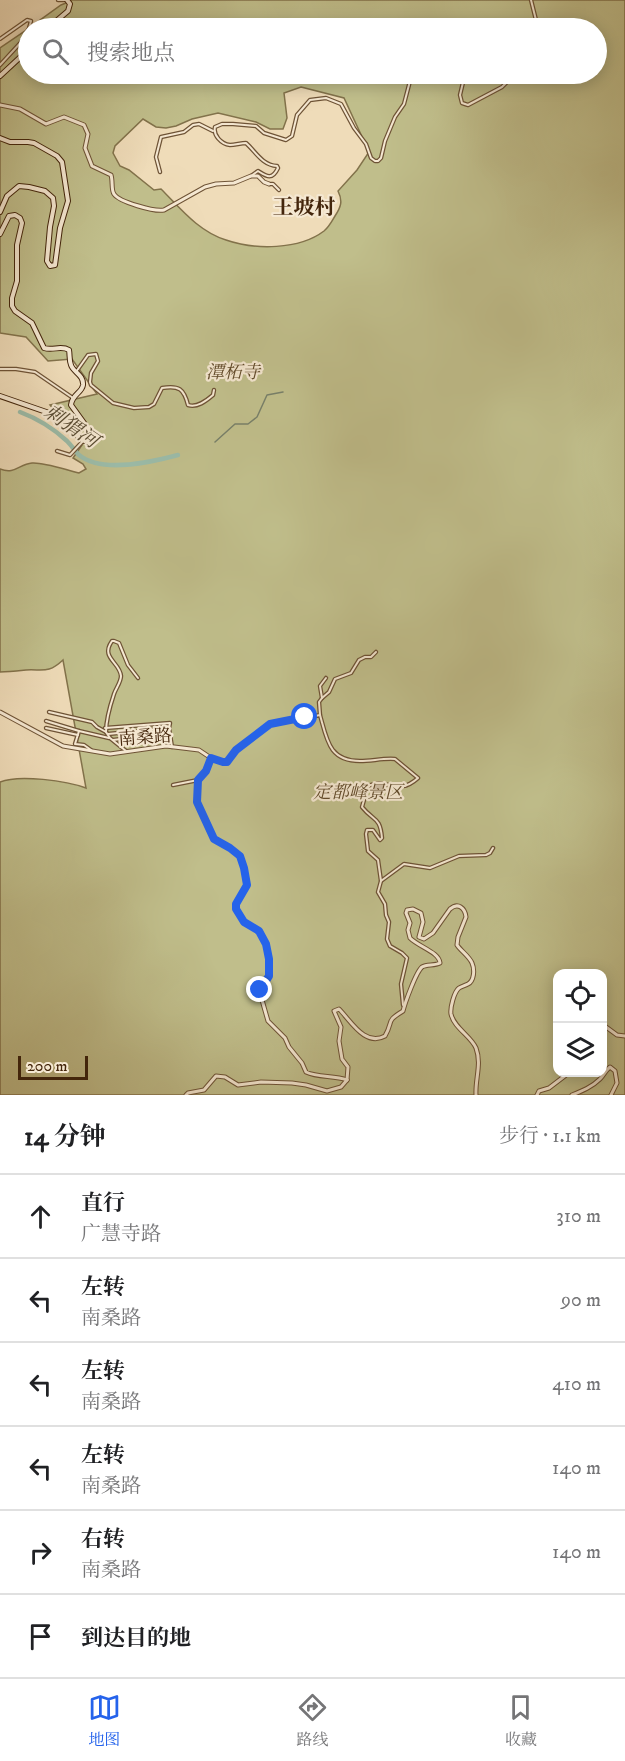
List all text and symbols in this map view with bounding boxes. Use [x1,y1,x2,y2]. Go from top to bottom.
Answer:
search box [18,18,607,84]
icon: search [39,35,72,68]
text: 搜索地点 [87,40,175,67]
district label: 王坡村 [273,195,336,221]
park label: 潭柘寺 [206,362,262,384]
water label: 刺猬河 [39,400,105,456]
route start [291,703,317,729]
street label: 南桑路 [117,725,173,751]
park label: 定都峰景区 [313,782,405,804]
map controls [553,969,607,1077]
button: locate [553,969,607,1023]
route end [246,976,272,1002]
button: layers [553,1023,607,1077]
scale bar [18,1053,88,1080]
text: 200 m [27,1056,68,1076]
text: 14 分钟 [24,1121,106,1154]
text: 步行 · 1.1 km [499,1124,601,1149]
text: 直行 [81,1190,125,1217]
icon: ahead [24,1200,57,1233]
text: 310 m [556,1204,601,1229]
text: 广慧寺路 [81,1222,161,1247]
text: 左转 [81,1274,125,1301]
icon: left [24,1284,57,1317]
text: 90 m [561,1288,601,1313]
text: 南桑路 [81,1306,141,1331]
text: 左转 [81,1358,125,1385]
icon: left [24,1368,57,1401]
text: 410 m [552,1372,601,1397]
text: 南桑路 [81,1390,141,1415]
text: 左转 [81,1442,125,1469]
icon: left [24,1452,57,1485]
text: 140 m [552,1456,601,1481]
text: 南桑路 [81,1474,141,1499]
text: 右转 [81,1526,125,1553]
icon: right [24,1536,57,1569]
text: 140 m [552,1540,601,1565]
text: 南桑路 [81,1558,141,1583]
icon: arrive [24,1620,57,1653]
text: 到达目的地 [81,1625,191,1652]
tab: 地图 [88,1691,121,1750]
tab: 路线 [296,1691,329,1750]
tab: 收藏 [504,1691,537,1750]

